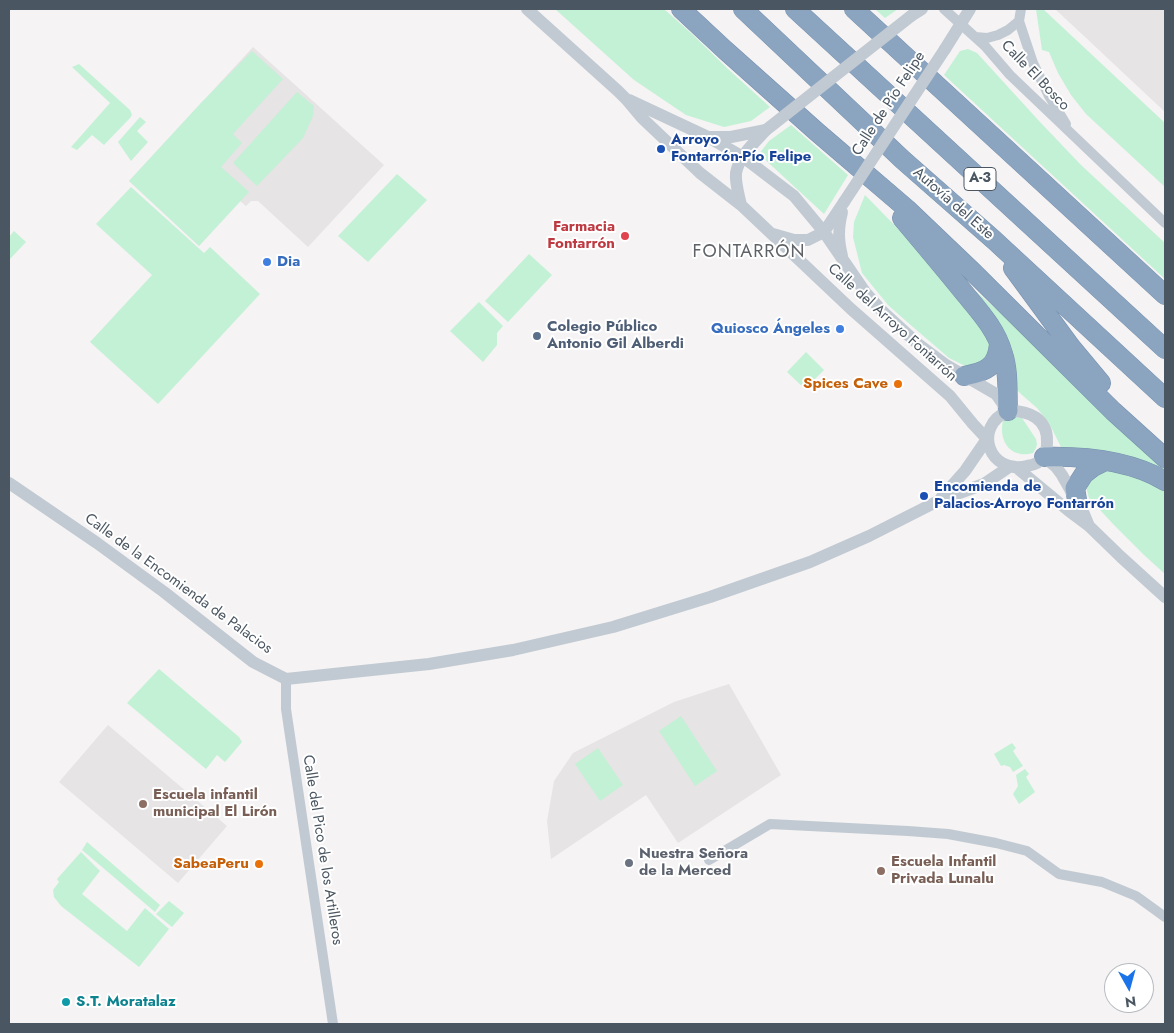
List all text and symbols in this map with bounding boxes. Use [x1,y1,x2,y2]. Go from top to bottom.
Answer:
street label: Calle El Bosco [997,37,1073,115]
street label: Calle de Pío Felipe [849,49,929,159]
place label: Arroyo Fontarrón-Pío Felipe [671,131,811,166]
marker: Arroyo Fontarrón-Pío Felipe [655,143,667,155]
street label: Autovía del Este [909,164,997,244]
road number: A-3 [964,168,996,190]
place label: Farmacia Fontarrón [547,218,615,253]
marker: Farmacia Fontarrón [619,230,631,242]
district label: FONTARRÓN [691,242,807,264]
place label: Dia [277,253,300,271]
marker: Dia [261,256,273,268]
street label: Calle del Arroyo Fontarrón [824,260,960,386]
place label: Colegio Público Antonio Gil Alberdi [547,318,684,353]
place label: Quiosco Ángeles [711,320,830,338]
marker: Quiosco Ángeles [834,323,846,335]
marker: Colegio Público Antonio Gil Alberdi [531,330,543,342]
place label: Spices Cave [803,375,888,393]
marker: Spices Cave [892,378,904,390]
place label: Encomienda de Palacios-Arroyo Fontarrón [934,478,1114,513]
marker: Encomienda de Palacios-Arroyo Fontarrón [918,490,930,502]
street label: Calle de la Encomienda de Palacios [81,510,275,658]
street label: Calle del Pico de los Artilleros [298,754,346,946]
place label: Escuela infantil municipal El Lirón [153,786,277,821]
marker: Escuela infantil municipal El Lirón [137,798,149,810]
place label: Nuestra Señora de la Merced [639,845,748,880]
place label: Escuela Infantil Privada Lunalu [891,853,996,888]
place label: SabeaPeru [173,855,249,873]
marker: Nuestra Señora de la Merced [623,857,635,869]
marker: SabeaPeru [253,858,265,870]
marker: Escuela Infantil Privada Lunalu [875,865,887,877]
north arrow [1104,963,1154,1013]
text: N [1124,991,1137,1012]
place label: S.T. Moratalaz [76,993,176,1011]
marker: S.T. Moratalaz [60,996,72,1008]

